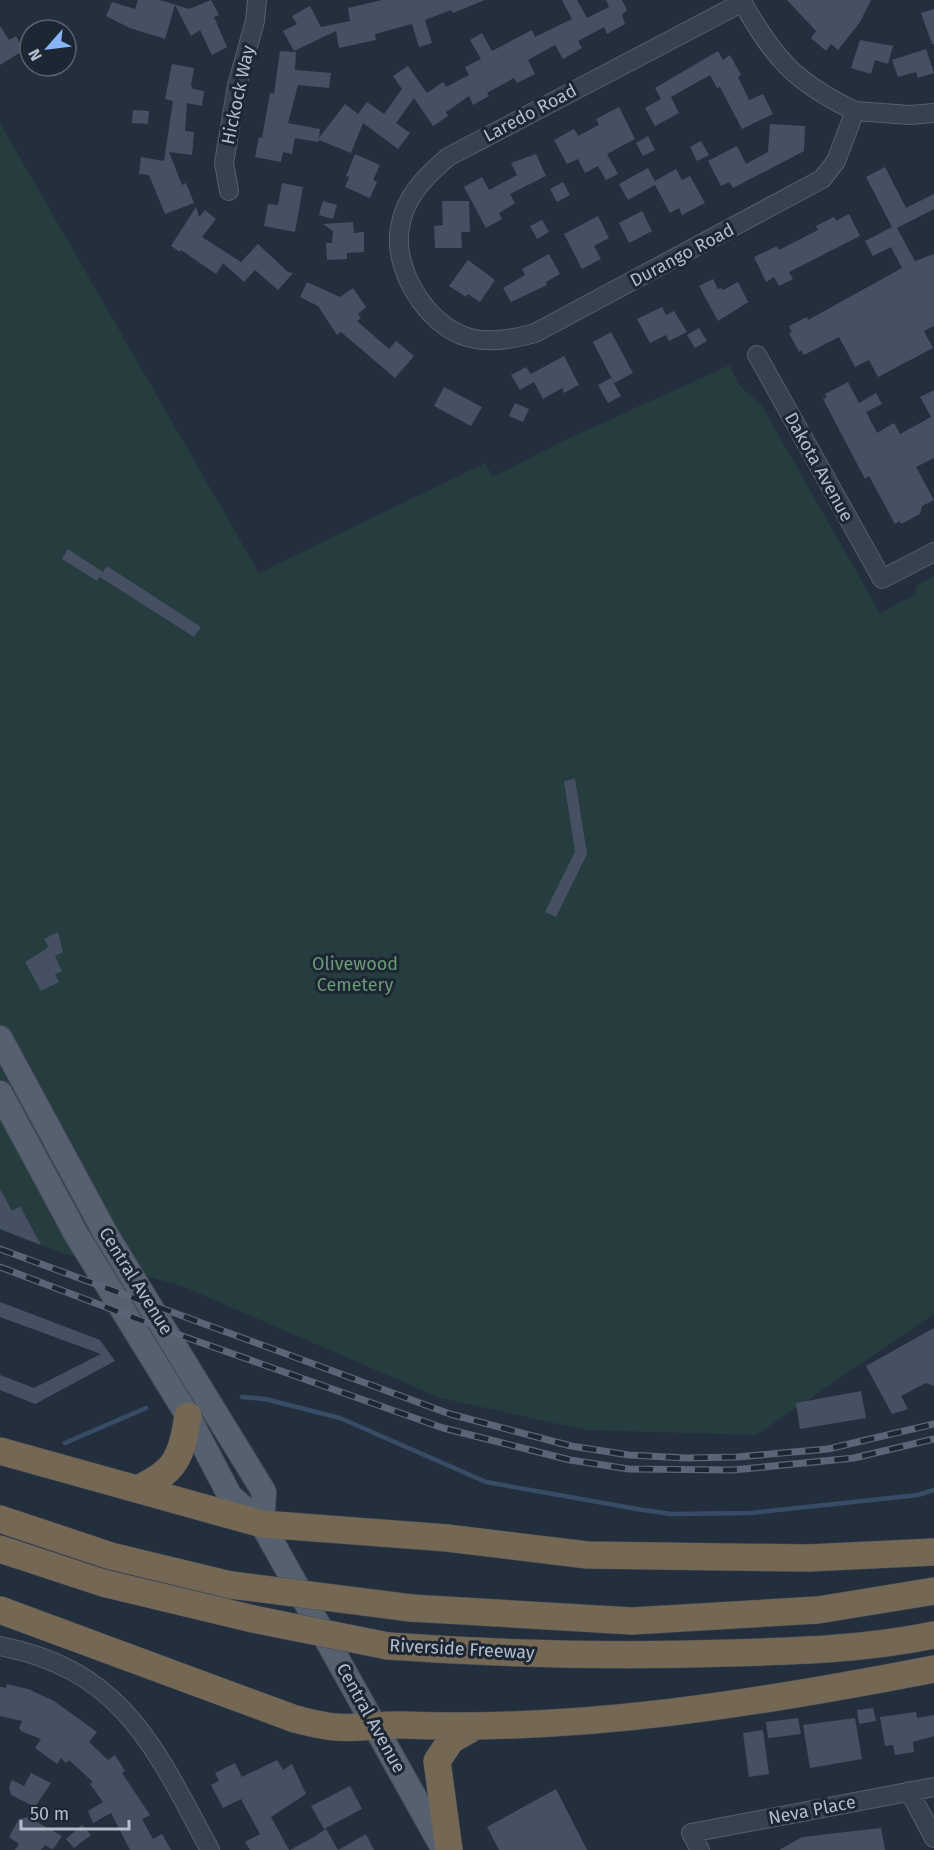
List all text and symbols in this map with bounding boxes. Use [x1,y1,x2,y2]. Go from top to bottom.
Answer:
north arrow [18,18,78,78]
street label: Hickock Way [217,43,259,147]
text: N [24,46,46,64]
street label: Laredo Road [480,79,580,147]
street label: Durango Road [626,218,738,292]
street label: Dakota Avenue [780,409,858,525]
park label: Olivewood Cemetery [312,953,398,996]
street label: Central Avenue [94,1223,178,1339]
street label: Riverside Freeway [389,1634,535,1664]
street label: Central Avenue [332,1659,410,1777]
street label: Neva Place [766,1791,858,1829]
scale bar [21,1793,129,1831]
text: 50 m [30,1803,69,1825]

